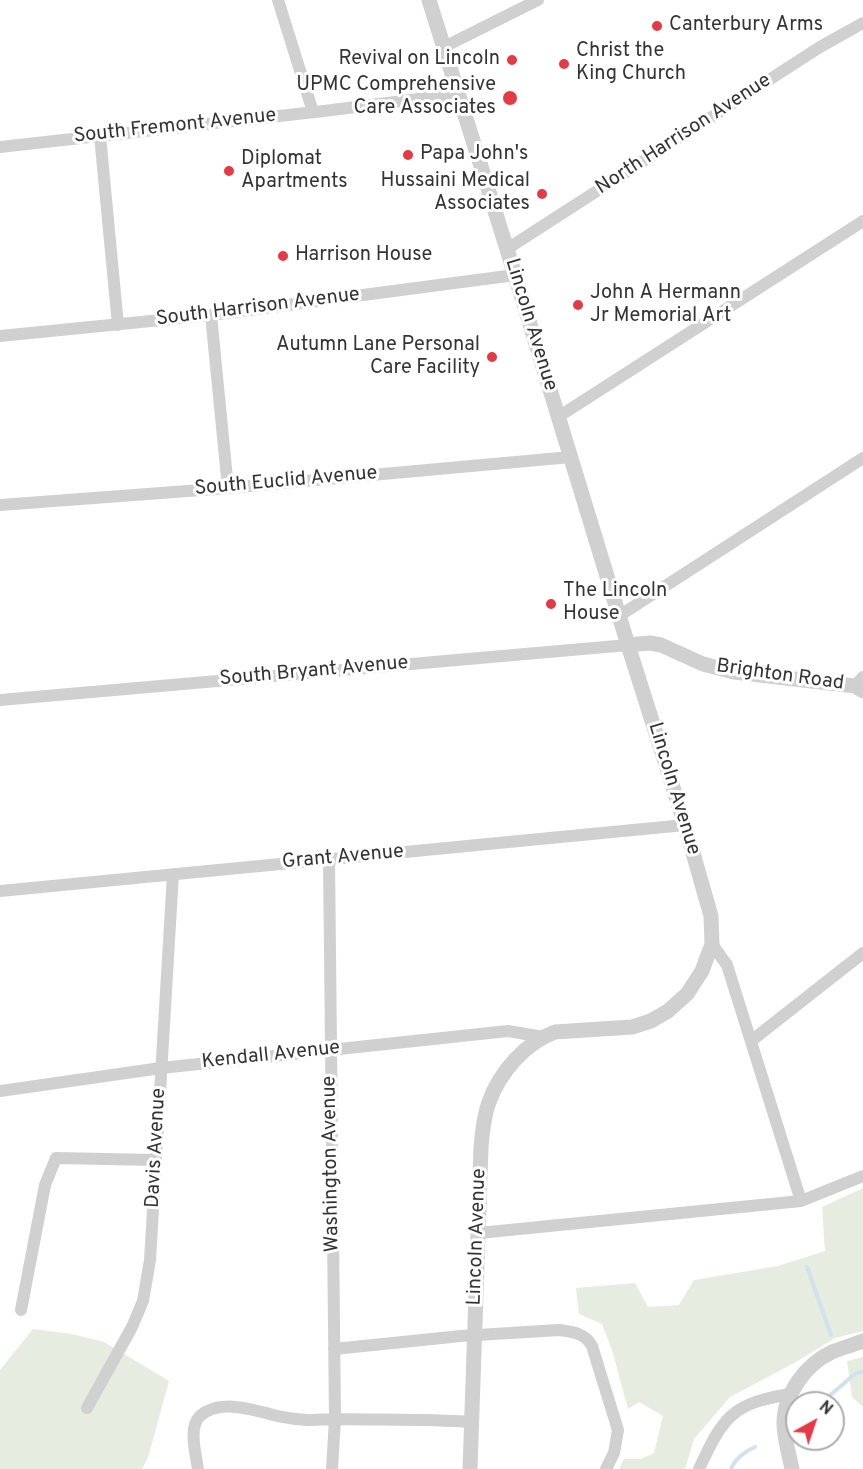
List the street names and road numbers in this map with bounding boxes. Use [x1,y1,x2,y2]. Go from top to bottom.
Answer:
street label: North Harrison Avenue [592,69,776,201]
street label: South Fremont Avenue [73,104,277,150]
street label: Lincoln Avenue [498,256,562,394]
street label: South Harrison Avenue [155,284,361,332]
street label: South Euclid Avenue [194,462,378,502]
street label: South Bryant Avenue [219,652,409,692]
street label: Brighton Road [715,655,845,697]
street label: Lincoln Avenue [641,720,705,858]
street label: Grant Avenue [281,841,405,875]
street label: Kendall Avenue [201,1037,341,1075]
street label: Washington Avenue [318,1076,346,1252]
street label: Davis Avenue [142,1087,172,1209]
street label: Lincoln Avenue [464,1168,492,1306]

